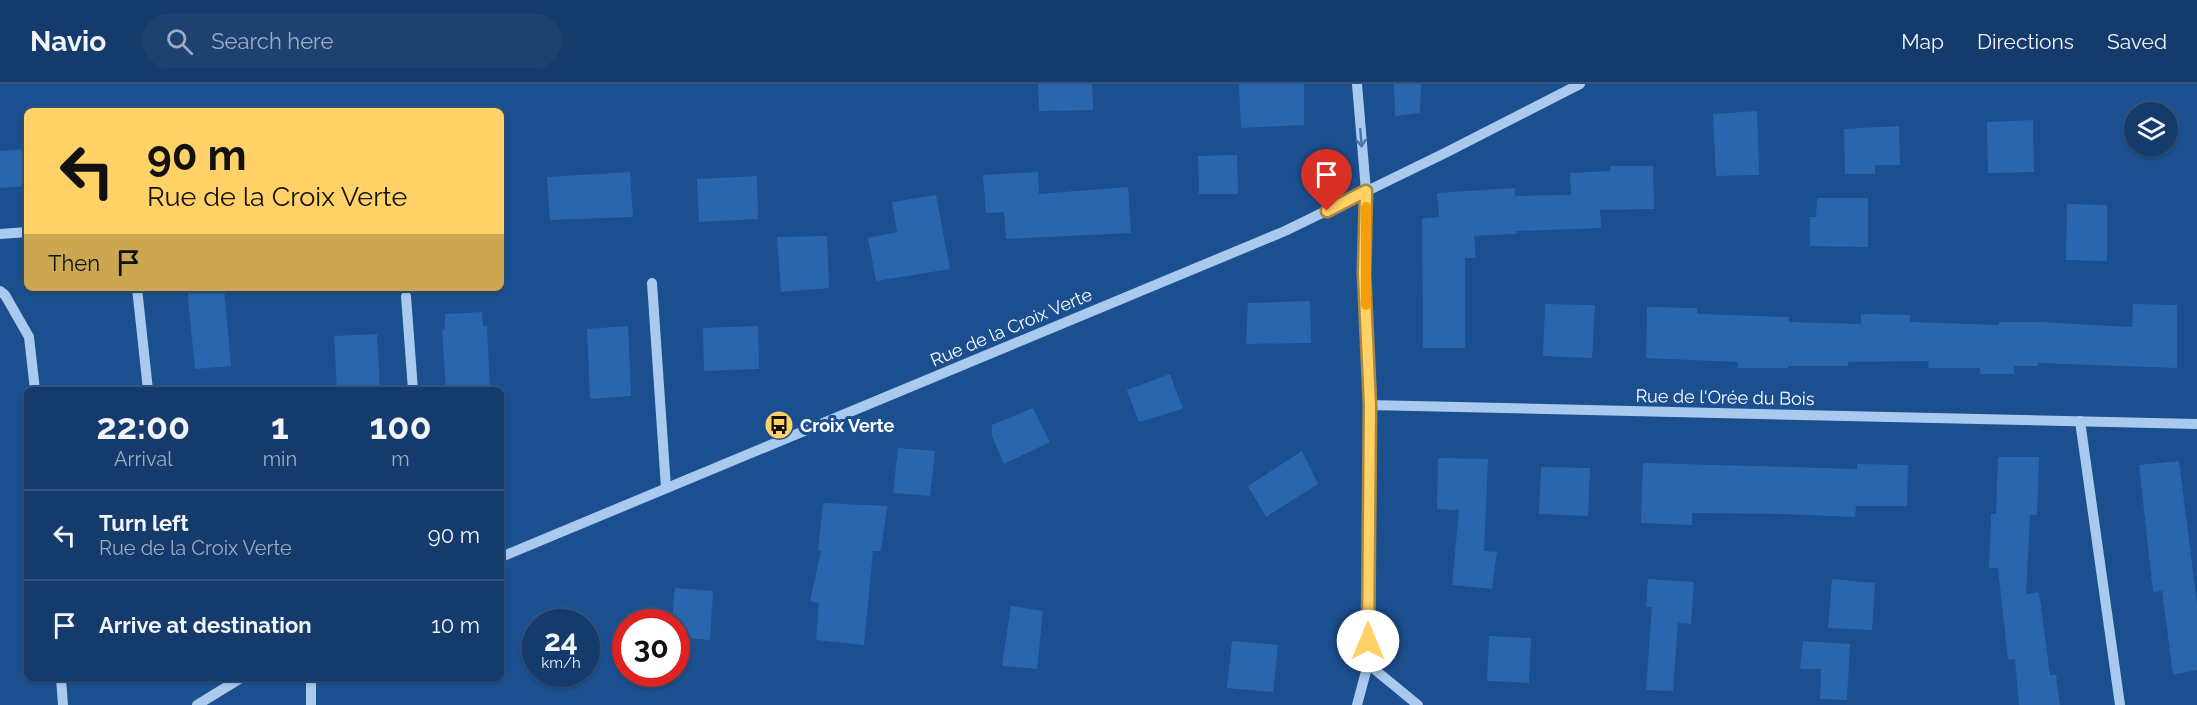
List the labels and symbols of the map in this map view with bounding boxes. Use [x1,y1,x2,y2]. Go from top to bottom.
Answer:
one-way arrow [1356,127,1367,147]
pin [1301,149,1352,211]
street label: Rue de la Croix Verte [927,283,1095,371]
street label: Rue de l'Orée du Bois [1635,385,1815,409]
bus stop icon: Croix Verte [763,409,795,441]
place label: Croix Verte [800,415,894,436]
speed limit sign: 30 [612,609,690,687]
position arrow [1336,609,1400,673]

